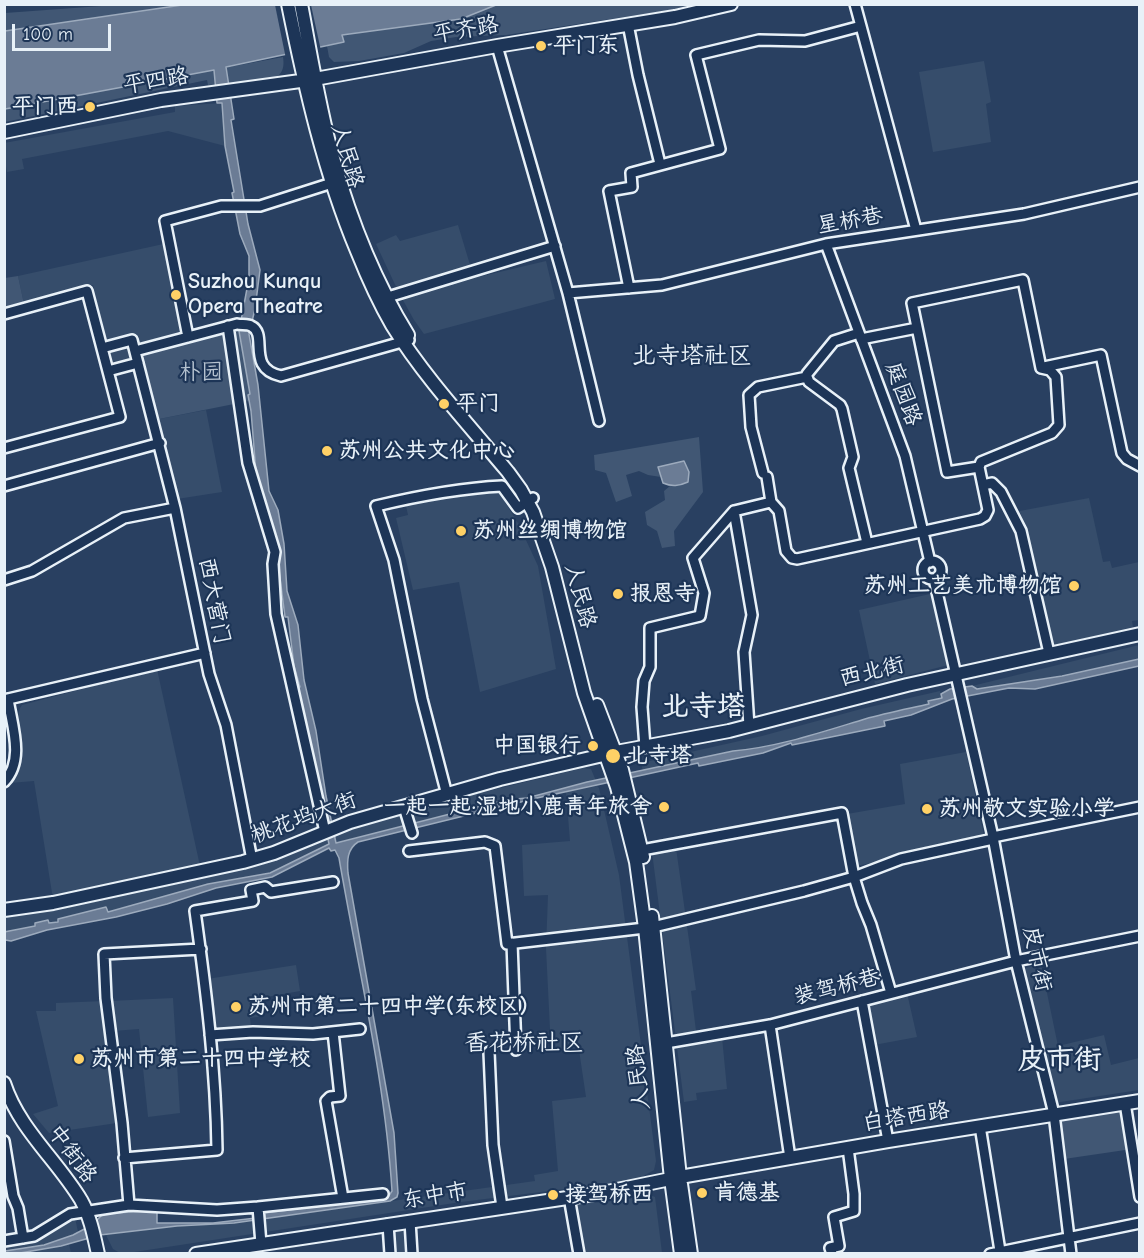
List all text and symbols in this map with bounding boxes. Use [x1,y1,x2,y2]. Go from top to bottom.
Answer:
street label: 平齐路 [431,11,501,49]
scale bar [15,12,114,50]
text: 100 m [23,24,73,45]
place label: 平门东 [553,33,619,59]
marker: 平门东 [534,39,548,53]
street label: 平四路 [121,63,191,99]
place label: 平门西 [12,94,78,120]
marker: 平门西 [83,100,97,114]
street label: 人民路 [325,121,369,191]
street label: 星桥巷 [815,202,885,240]
place label: Suzhou Kunqu Opera Theatre [188,269,323,320]
marker: Suzhou Kunqu Opera Theatre [169,288,183,302]
district label: 北寺塔社区 [632,342,752,370]
street label: 庭园路 [879,358,927,430]
park label: 朴园 [179,360,223,386]
place label: 平门 [456,391,500,417]
marker: 平门 [437,397,451,411]
place label: 苏州公共文化中心 [339,438,515,464]
marker: 苏州公共文化中心 [320,444,334,458]
place label: 苏州丝绸博物馆 [473,518,627,544]
marker: 苏州丝绸博物馆 [454,524,468,538]
street label: 西大营门 [193,555,235,647]
street label: 人民路 [559,561,601,631]
place label: 苏州工艺美术博物馆 [864,573,1062,599]
marker: 苏州工艺美术博物馆 [1067,579,1081,593]
place label: 报恩寺 [630,581,696,607]
marker: 报恩寺 [611,587,625,601]
street label: 西北街 [837,652,907,692]
district label: 北寺塔 [661,690,745,724]
place label: 中国银行 [493,733,581,759]
marker: 中国银行 [586,739,600,753]
place label: 北寺塔 [626,743,692,769]
marker: 北寺塔 [604,747,622,765]
street label: 桃花坞大街 [248,787,360,849]
place label: 一起一起·湿地小鹿青年旅舍 [384,794,652,820]
place label: 苏州敬文实验小学 [939,796,1115,822]
marker: 一起一起·湿地小鹿青年旅舍 [657,800,671,814]
marker: 苏州敬文实验小学 [920,802,934,816]
street label: 皮市街 [1017,924,1057,994]
street label: 装驾桥巷 [791,964,883,1010]
place label: 苏州市第二十四中学(东校区) [248,994,528,1020]
marker: 苏州市第二十四中学(东校区) [229,1000,243,1014]
district label: 香花桥社区 [464,1029,584,1057]
street label: 人民路 [622,1043,656,1111]
district label: 皮市街 [1018,1043,1102,1077]
place label: 苏州市第二十四中学校 [91,1046,311,1072]
marker: 苏州市第二十四中学校 [72,1052,86,1066]
street label: 白塔西路 [860,1097,952,1137]
street label: 中街路 [42,1120,102,1188]
street label: 东中市 [400,1178,470,1214]
place label: 肯德基 [714,1180,780,1206]
place label: 接驾桥西 [565,1182,653,1208]
marker: 肯德基 [695,1186,709,1200]
marker: 接驾桥西 [546,1188,560,1202]

